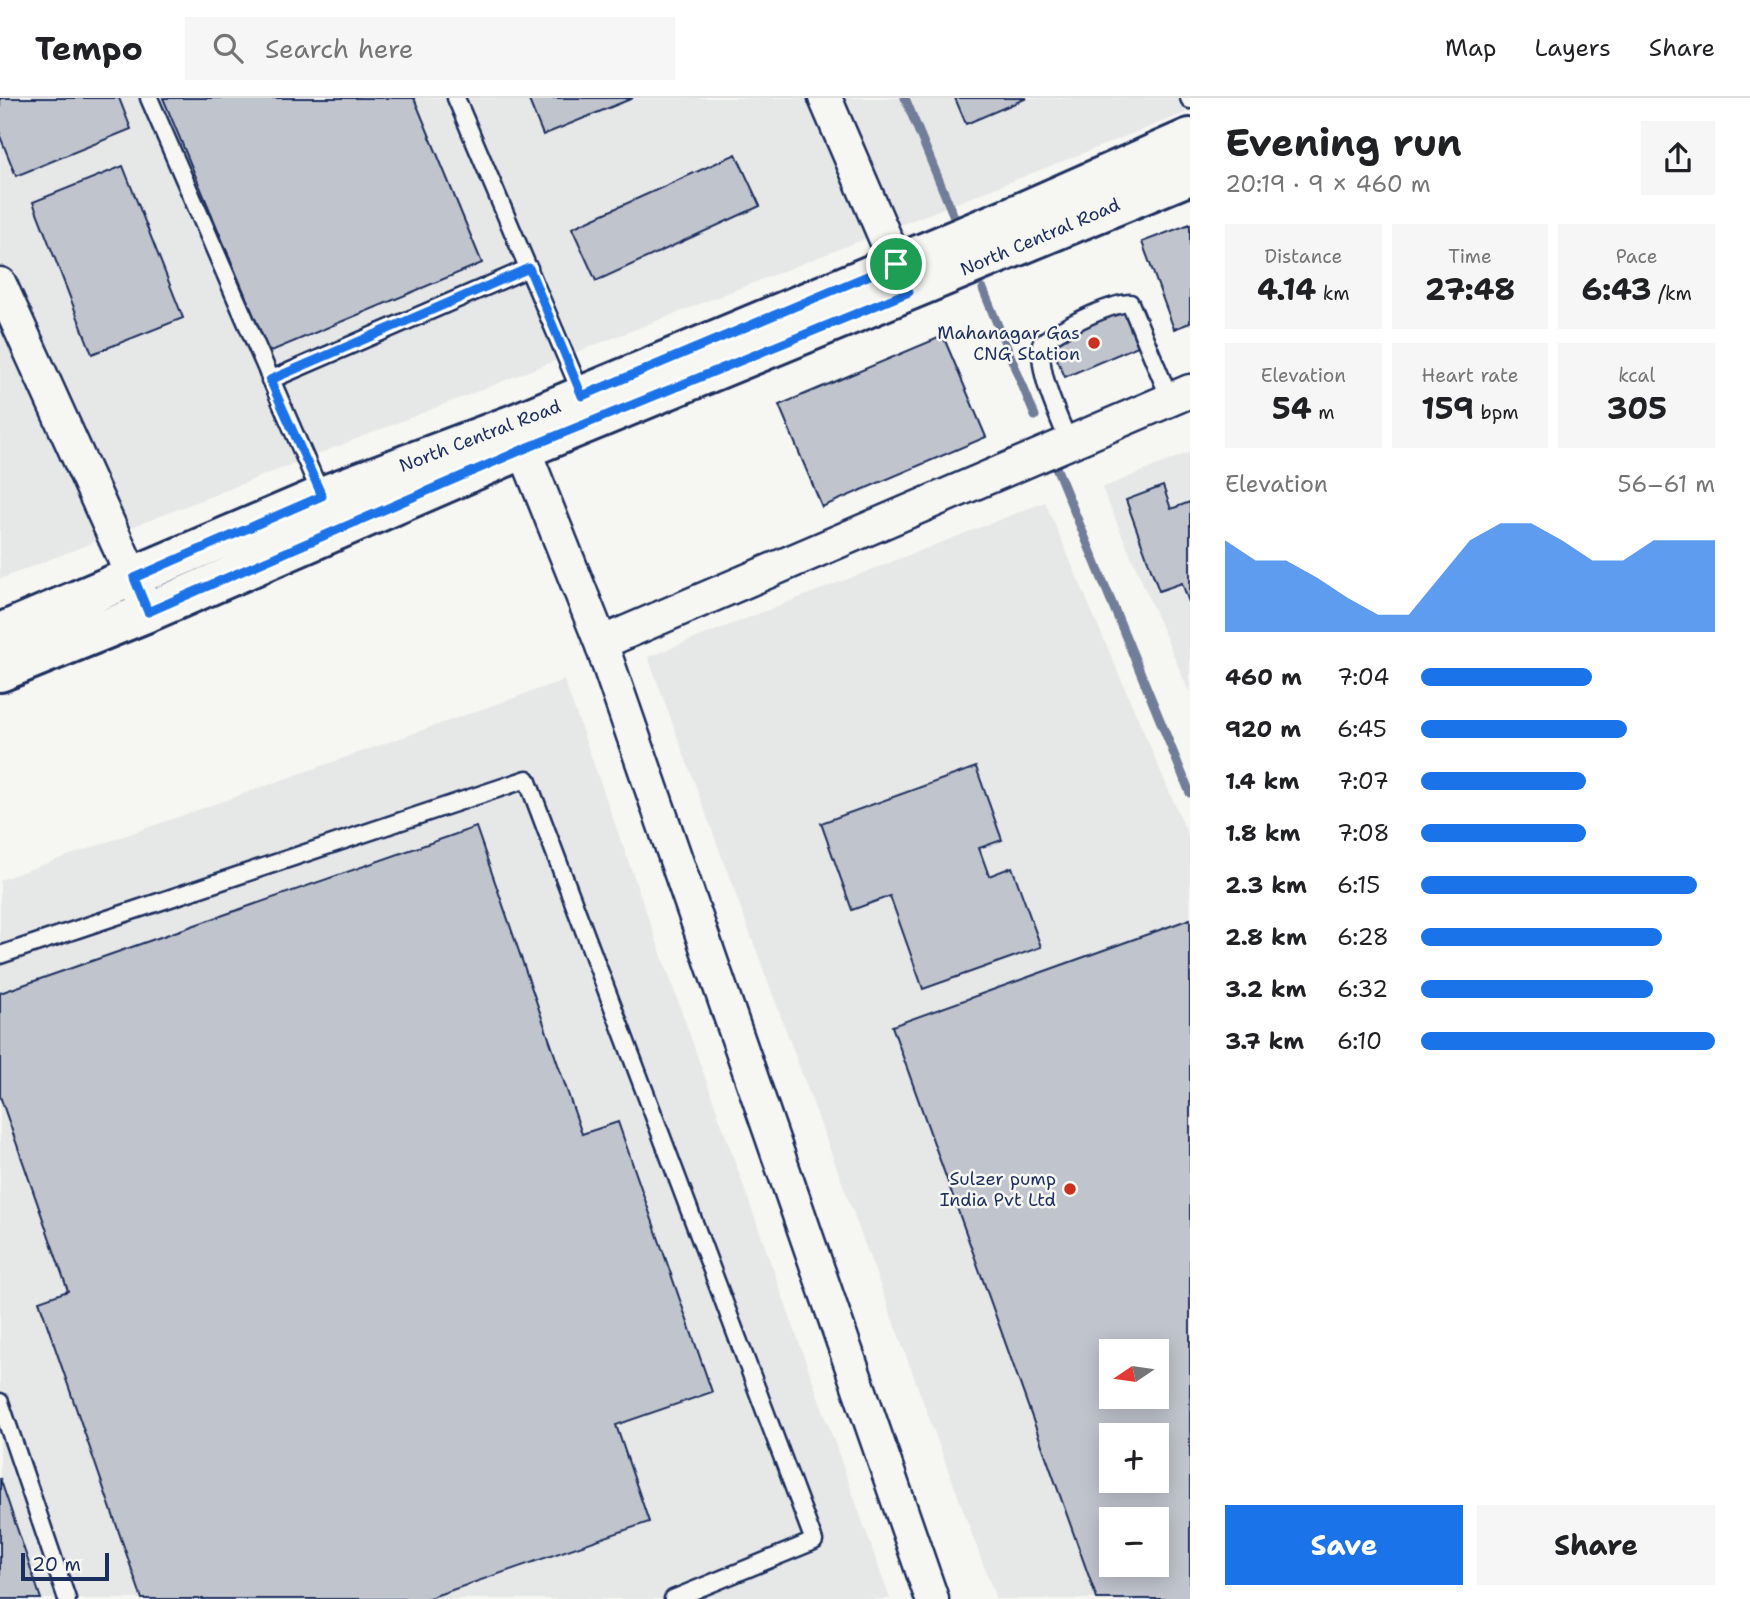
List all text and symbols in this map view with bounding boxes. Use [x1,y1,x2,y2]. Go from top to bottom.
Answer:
search box [185,17,675,80]
text: Tempo [35,26,143,71]
icon: search [209,29,247,67]
text: Search here [265,31,414,66]
text: Map [1445,32,1496,64]
text: Layers [1534,32,1611,64]
text: Share [1649,32,1715,64]
text: Evening run [1225,117,1462,168]
button: share [1641,121,1715,195]
text: 20:19 · 9 × 460 m [1225,169,1430,199]
street label: North Central Road [956,192,1124,282]
pin [866,234,926,294]
text: Distance [1264,244,1342,269]
text: Time [1448,244,1492,269]
text: Pace [1616,244,1658,269]
icon: arrive [877,245,915,283]
text: 4.14 [1257,269,1316,310]
text: 27:48 [1425,269,1515,310]
text: 6:43 [1581,269,1651,310]
text: km [1316,281,1350,306]
text: /km [1651,281,1692,306]
place label: Mahanagar Gas CNG Station [937,321,1080,366]
marker: Mahanagar Gas CNG Station [1086,335,1102,351]
text: Elevation [1261,363,1346,388]
text: Heart rate [1422,363,1518,388]
text: kcal [1618,363,1655,388]
text: 54 [1272,388,1312,429]
text: 159 [1421,388,1474,429]
text: 305 [1606,388,1667,429]
street label: North Central Road [396,394,564,478]
text: m [1312,400,1335,425]
text: bpm [1474,400,1519,425]
text: Elevation [1225,469,1328,499]
text: 56–61 m [1617,469,1715,499]
text: 460 m [1225,662,1302,692]
text: 7:04 [1337,662,1389,692]
text: 920 m [1225,714,1301,744]
text: 6:45 [1337,714,1387,744]
text: 1.4 km [1225,766,1299,796]
text: 7:07 [1337,766,1389,796]
text: 1.8 km [1225,818,1300,848]
text: 7:08 [1337,818,1390,848]
text: 2.3 km [1225,870,1307,900]
text: 6:15 [1337,870,1380,900]
text: 2.8 km [1225,922,1307,952]
text: 6:28 [1337,922,1389,952]
text: 3.2 km [1225,974,1307,1004]
text: 6:32 [1337,974,1388,1004]
text: 3.7 km [1225,1026,1304,1056]
text: 6:10 [1337,1026,1382,1056]
place label: Sulzer pump India Pvt Ltd [940,1167,1056,1212]
marker: Sulzer pump India Pvt Ltd [1062,1181,1078,1197]
north arrow [1099,1339,1169,1409]
map controls [1099,1339,1169,1577]
button: + [1099,1423,1169,1493]
button: Save [1225,1505,1463,1585]
button: Share [1477,1505,1715,1585]
button: − [1099,1507,1169,1577]
scale bar [21,1550,108,1582]
text: 20 m [32,1552,81,1577]

